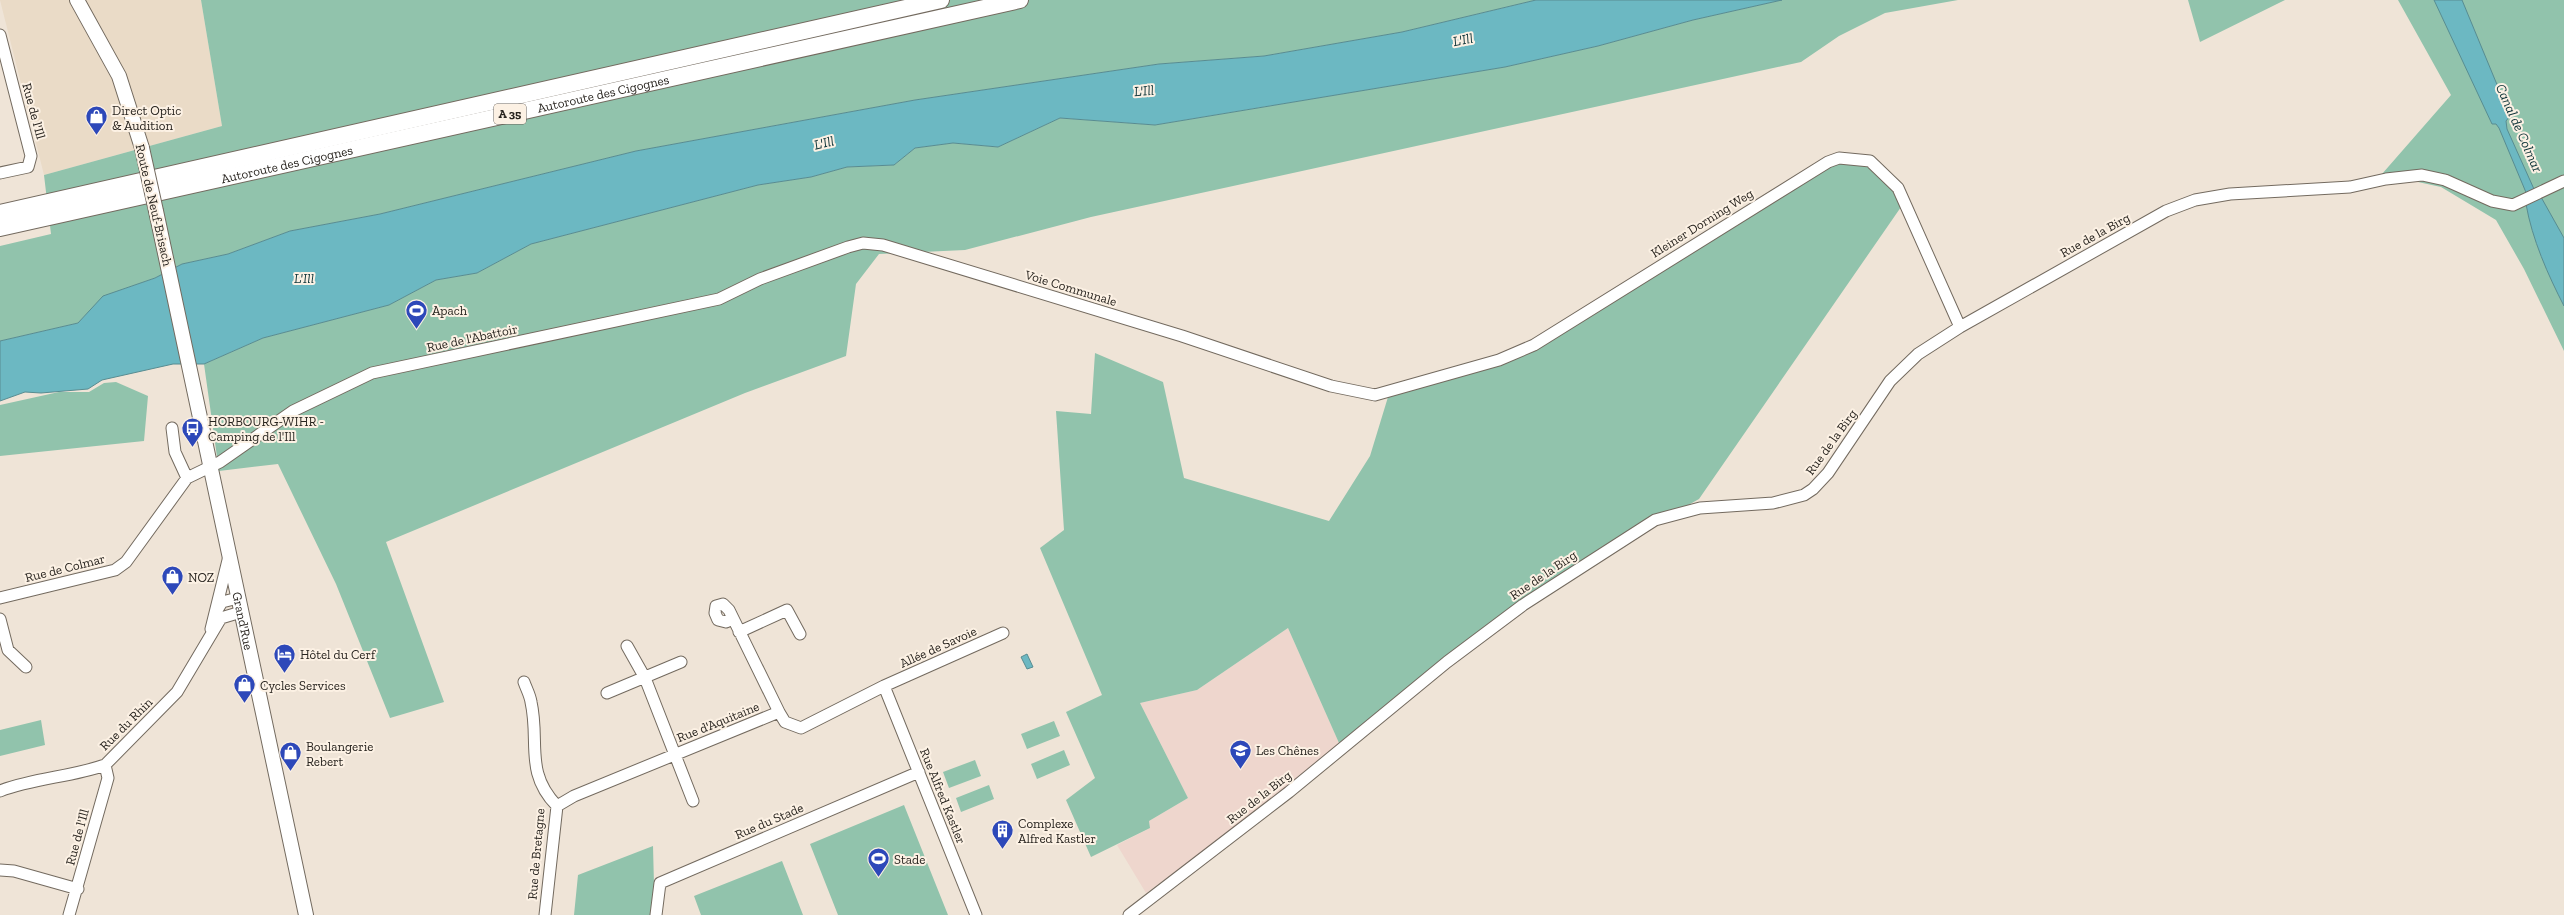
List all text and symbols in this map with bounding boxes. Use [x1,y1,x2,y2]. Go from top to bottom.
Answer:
water label: L'Ill [1452,30,1474,50]
street label: Autoroute des Cigognes [536,71,671,115]
street label: Rue de l'Ill [19,81,49,141]
water label: Canal de Colmar [2492,81,2546,175]
water label: L'Ill [1133,82,1155,100]
place label: Direct Optic & Audition [112,103,181,133]
shop icon: Direct Optic & Audition [84,104,110,137]
road number: A 35 [494,104,526,124]
water label: L'Ill [812,132,836,154]
street label: Autoroute des Cigognes [220,142,354,186]
street label: Route de Neuf-Brisach [133,143,176,268]
street label: Kleiner Dorning Weg [1648,185,1756,261]
street label: Rue de la Birg [2058,210,2132,260]
street label: Voie Communale [1022,267,1119,309]
water label: L'Ill [294,270,314,287]
sports icon: Apach [404,297,430,330]
place label: Apach [432,303,468,318]
street label: Rue de l'Abattoir [425,321,519,355]
street label: Rue de la Birg [1802,406,1860,478]
place label: HORBOURG-WIHR - Camping de l'Ill [208,414,324,444]
bus stop icon: HORBOURG-WIHR - Camping de l'Ill [180,415,206,448]
street label: Rue de la Birg [1507,547,1579,603]
street label: Rue de Colmar [23,551,107,585]
shop icon: NOZ [160,564,186,597]
place label: NOZ [188,570,215,585]
street label: Grand'Rue [230,590,257,651]
street label: Allée de Savoie [897,623,979,671]
hotel icon: Hôtel du Cerf [272,641,298,674]
place label: Hôtel du Cerf [300,647,376,662]
shop icon: Cycles Services [232,672,258,705]
place label: Cycles Services [260,678,346,693]
street label: Rue du Rhin [97,694,156,753]
street label: Rue d'Aquitaine [675,699,761,745]
school or university icon: Les Chênes [1227,737,1253,770]
place label: Boulangerie Rebert [306,739,373,769]
shop icon: Boulangerie Rebert [277,740,303,773]
place label: Les Chênes [1256,743,1319,758]
street label: Rue Alfred Kastler [917,746,969,846]
street label: Rue de la Birg [1224,767,1294,827]
street label: Rue du Stade [732,800,806,842]
street label: Rue de l'Ill [62,807,92,867]
street label: Rue de Bretagne [525,808,547,900]
place label: Complexe Alfred Kastler [1018,816,1096,846]
building icon: Complexe Alfred Kastler [990,817,1016,850]
sports icon: Stade [866,846,892,879]
place label: Stade [894,852,925,867]

